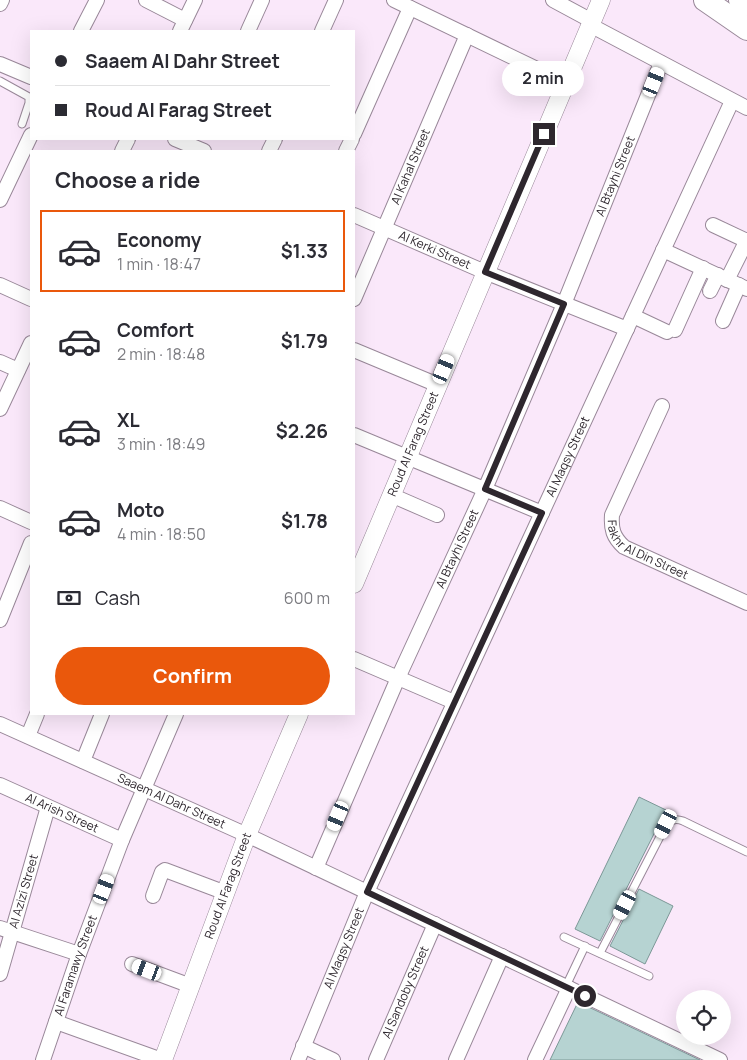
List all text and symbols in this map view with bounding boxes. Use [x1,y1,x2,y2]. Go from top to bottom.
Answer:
text: Saaem Al Dahr Street [85,48,280,74]
callout: 2 min [503,62,585,96]
car [641,65,666,99]
text: 2 min [522,67,564,89]
text: Roud Al Farag Street [85,97,272,123]
route end [533,123,555,145]
street label: Al Kahal Street [386,126,434,207]
street label: Al Btayhi Street [591,133,639,219]
text: Choose a ride [55,165,200,195]
street label: Al Kerki Street [396,226,474,273]
text: Economy [117,227,201,253]
icon: car [57,229,102,274]
text: $1.33 [281,238,328,264]
text: 1 min · 18:47 [117,253,201,275]
text: Comfort [117,317,194,343]
icon: car [57,319,102,364]
text: $1.79 [281,328,328,354]
text: 2 min · 18:48 [117,343,205,365]
car [431,352,456,386]
street label: Roud Al Farag Street [383,389,443,499]
text: XL [117,407,140,433]
icon: car [57,409,102,454]
street label: Al Maqsy Street [541,413,593,499]
text: $2.26 [276,418,328,444]
text: 3 min · 18:49 [117,433,205,455]
text: Moto [117,497,164,523]
icon: car [57,499,102,544]
street label: Al Btayhi Street [431,506,483,591]
text: $1.78 [281,508,328,534]
street label: Fakhr Al Din Street [604,519,691,583]
text: 4 min · 18:50 [117,523,206,545]
icon: cash [55,584,83,612]
text: Cash [95,585,140,611]
text: 600 m [284,587,330,609]
button: Confirm [55,647,330,705]
street label: Saaem Al Dahr Street [115,769,229,832]
street label: Al Arish Street [23,789,102,836]
car [325,799,350,833]
car [652,807,679,841]
street label: Roud Al Farag Street [200,830,255,941]
street label: Al Azizi Street [5,852,42,930]
car [91,872,116,906]
car [611,888,638,922]
street label: Al Maqsy Street [319,904,368,991]
street label: Al Faramawy Street [50,912,101,1018]
street label: Al Sandoby Street [377,943,433,1041]
car [130,958,163,982]
route start [574,985,596,1007]
map controls [676,990,731,1045]
button: locate [676,990,731,1045]

